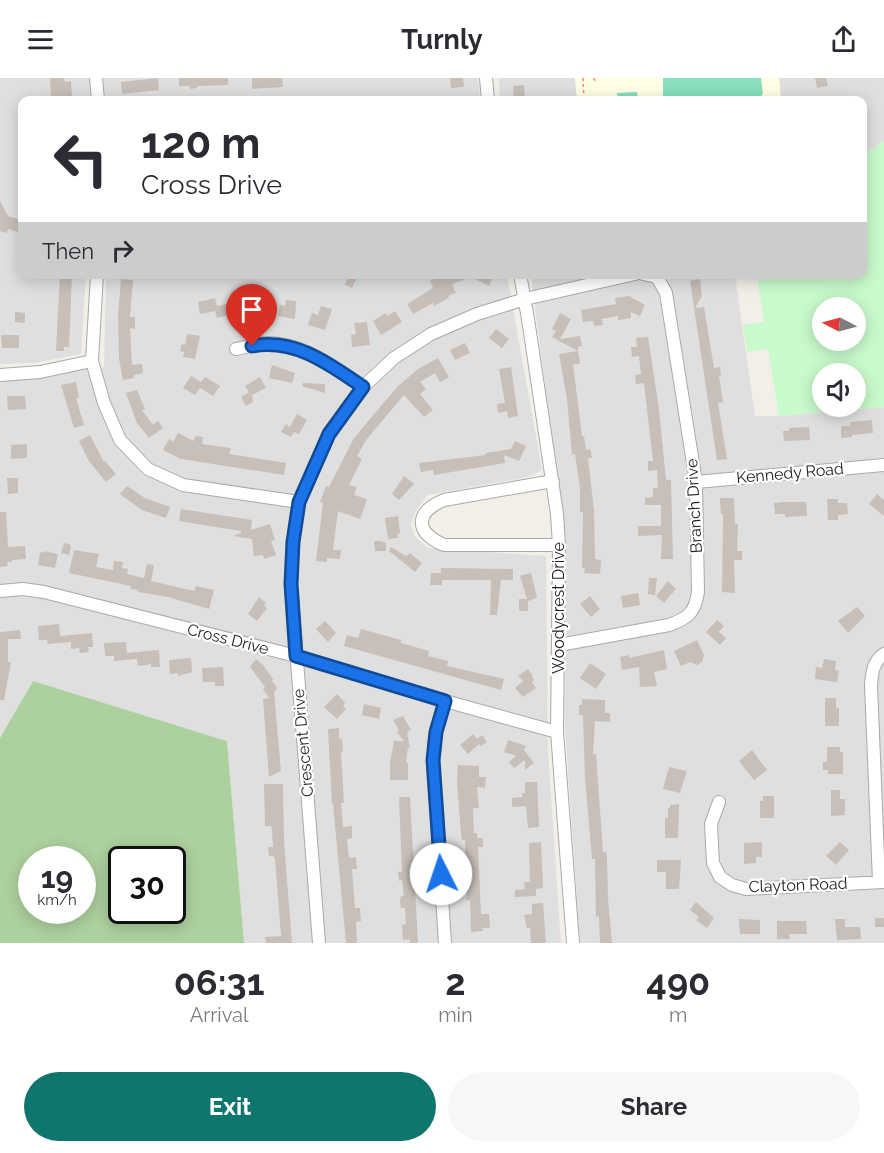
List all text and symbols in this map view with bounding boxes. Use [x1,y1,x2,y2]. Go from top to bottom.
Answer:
icon: menu [24,23,57,56]
icon: share [827,23,860,56]
text: Turnly [401,24,483,55]
text: 120 m [141,119,260,168]
icon: left [42,120,120,198]
text: Cross Drive [141,169,282,200]
icon: right [106,234,139,267]
text: Then [42,238,94,264]
pin [226,284,277,346]
icon: arrive [235,293,268,326]
north arrow [812,297,866,351]
map controls [812,297,866,417]
button: sound [812,363,866,417]
street label: Branch Drive [682,458,706,554]
street label: Kennedy Road [735,459,845,487]
street label: Woodycrest Drive [549,542,568,674]
street label: Cross Drive [185,620,271,658]
street label: Crescent Drive [289,688,317,798]
position arrow [409,842,473,906]
speed limit sign: 30 [108,846,186,924]
text: 19 [41,860,73,895]
street label: Clayton Road [748,874,848,896]
text: km/h [37,891,77,909]
text: 06:31 [174,961,264,1003]
text: 2 [445,961,466,1003]
text: 490 [646,961,710,1003]
text: Arrival [190,1003,248,1027]
text: min [438,1003,473,1027]
text: m [669,1003,687,1027]
button: Exit [24,1072,436,1141]
button: Share [448,1072,860,1141]

